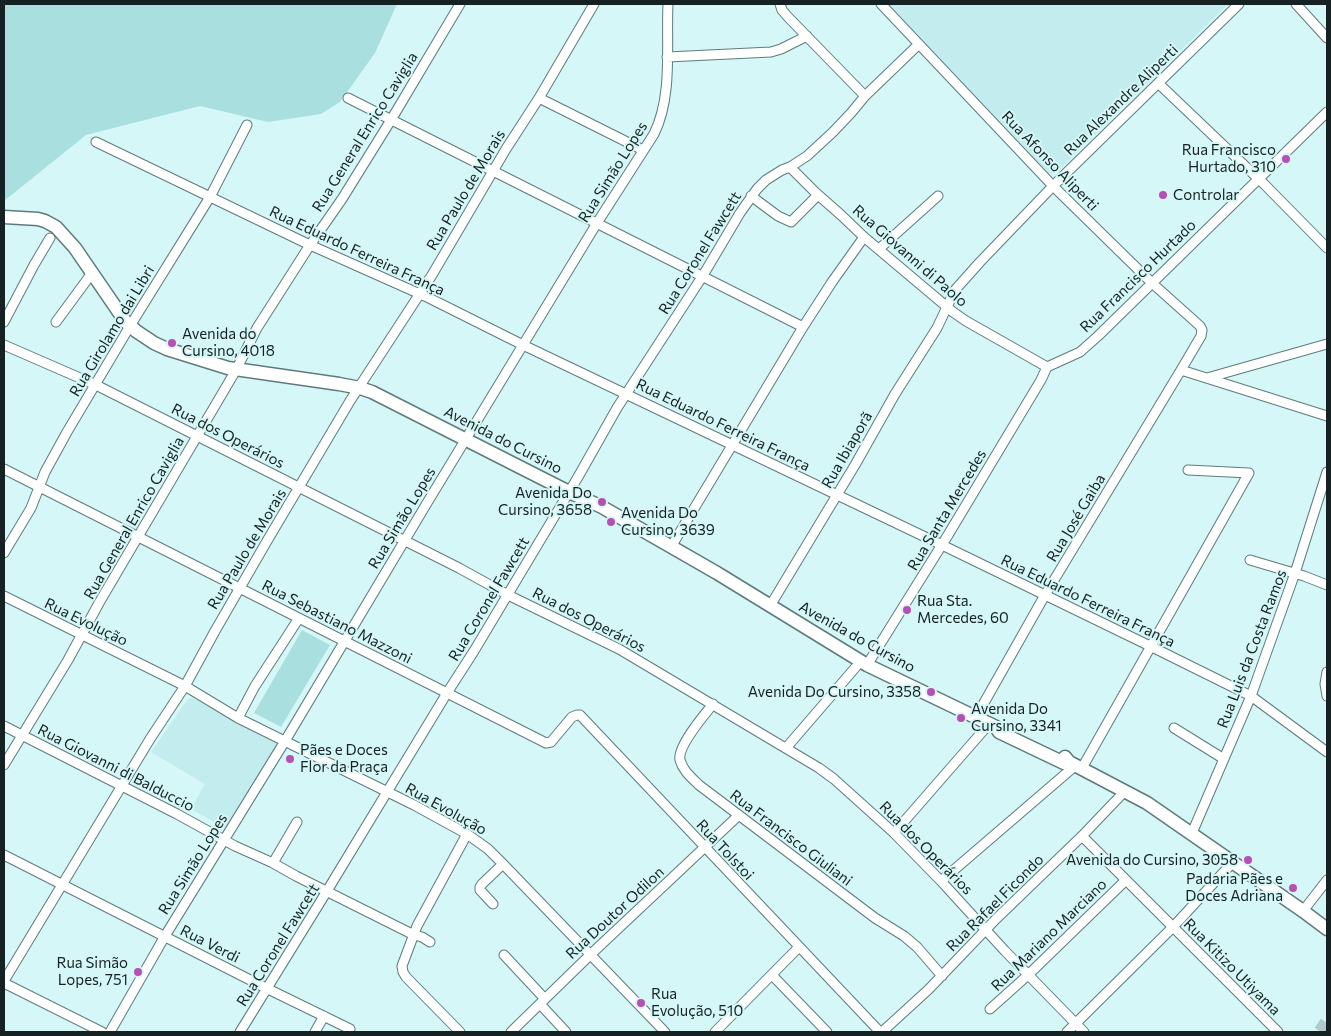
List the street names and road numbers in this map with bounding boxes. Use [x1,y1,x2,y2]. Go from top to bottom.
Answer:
street label: Rua Alexandre Aliperti [1060,41,1182,159]
street label: Rua General Enrico Caviglia [308,49,422,215]
street label: Rua Afonso Aliperti [998,107,1102,215]
street label: Rua Simão Lopes [575,118,651,226]
street label: Rua Paulo de Morais [423,126,509,254]
street label: Rua Coronel Fawcett [655,188,745,318]
street label: Rua Giovanni di Paolo [849,201,971,311]
street label: Rua Eduardo Ferreira França [267,202,447,300]
street label: Rua Francisco Hurtado [1076,216,1200,336]
street label: Rua Girolamo dai Libri [66,262,158,400]
street label: Rua Eduardo Ferreira França [633,375,813,475]
street label: Rua dos Operários [169,400,287,472]
street label: Avenida do Cursino [441,402,565,478]
street label: Rua Ibiaporã [818,409,876,491]
street label: Rua General Enrico Caviglia [80,434,188,602]
street label: Rua Santa Mercedes [904,446,990,574]
street label: Rua Simão Lopes [365,464,439,572]
street label: Rua José Gaiba [1043,471,1109,565]
street label: Rua Paulo de Morais [204,485,290,613]
street label: Rua Coronel Fawcett [445,534,533,664]
street label: Rua Eduardo Ferreira França [998,551,1178,651]
street label: Rua Luis da Costa Ramos [1213,567,1291,731]
street label: Rua Sebastiano Mazzoni [259,576,415,668]
street label: Rua dos Operários [530,584,648,656]
street label: Rua Evolução [41,594,131,650]
street label: Avenida do Cursino [796,598,918,676]
street label: Rua Giovanni di Balduccio [35,721,197,815]
street label: Rua Evolução [402,779,490,839]
street label: Rua Francisco Giuliani [726,786,856,890]
street label: Rua dos Operários [876,798,976,898]
street label: Rua Simão Lopes [155,810,231,918]
street label: Rua Tolstoi [693,816,757,884]
street label: Rua Rafael Ficondo [943,851,1047,955]
street label: Rua Doutor Odilon [562,863,668,963]
street label: Rua Mariano Marciano [987,875,1111,995]
street label: Rua Coronel Fawcett [233,880,323,1010]
street label: Rua Kitizo Utiyama [1180,915,1284,1019]
street label: Rua Verdi [177,921,243,967]

